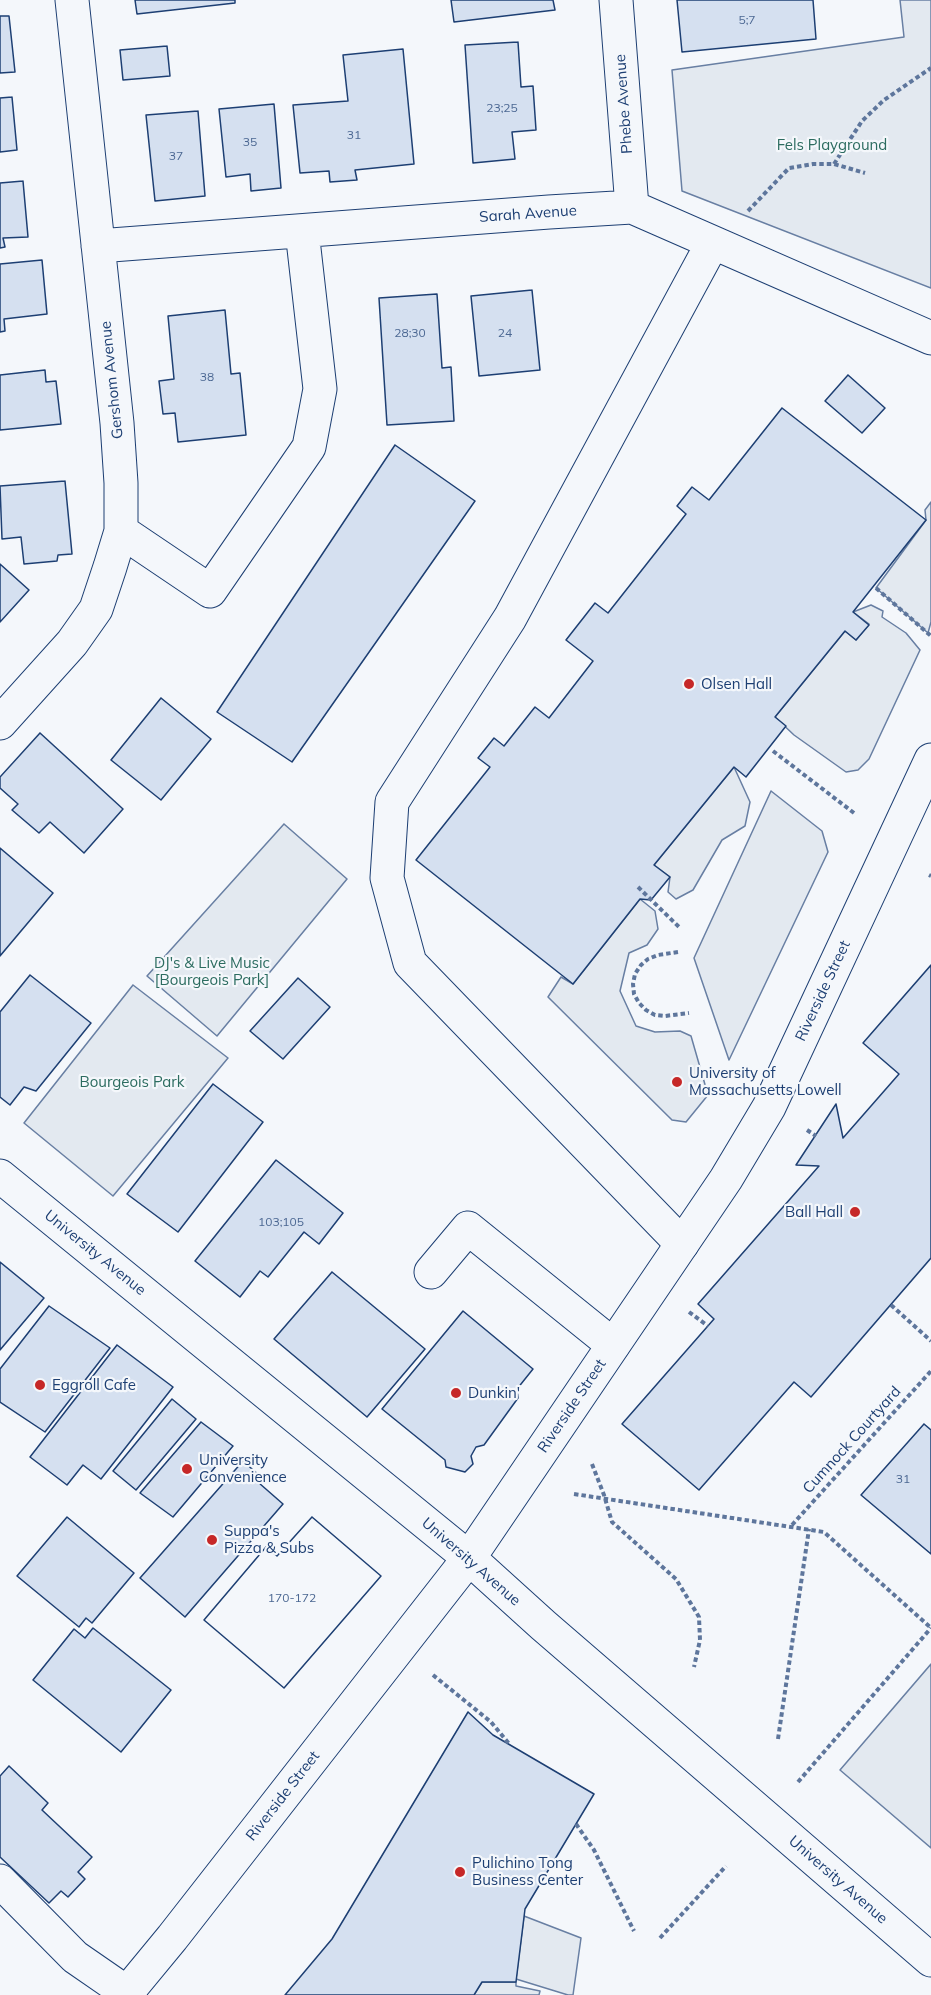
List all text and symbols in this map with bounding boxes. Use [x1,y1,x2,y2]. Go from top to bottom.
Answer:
house number: 5;7 [738,13,756,27]
street label: Phebe Avenue [612,53,636,155]
house number: 23;25 [486,101,518,115]
house number: 31 [347,128,361,142]
house number: 35 [243,135,257,149]
park label: Fels Playground [777,136,887,154]
house number: 37 [169,149,183,163]
street label: Sarah Avenue [479,202,577,226]
street label: Gershom Avenue [97,320,127,440]
house number: 28;30 [394,326,426,340]
house number: 24 [498,326,512,340]
house number: 38 [200,370,214,384]
place label: Olsen Hall [701,675,772,693]
marker: Olsen Hall [682,677,696,691]
street label: Riverside Street [792,938,854,1044]
park label: DJ's & Live Music [Bourgeois Park] [154,954,270,989]
place label: University of Massachusetts Lowell [689,1064,842,1099]
park label: Bourgeois Park [79,1073,185,1091]
marker: University of Massachusetts Lowell [670,1075,684,1089]
place label: Ball Hall [785,1203,843,1221]
marker: Ball Hall [848,1205,862,1219]
street label: University Avenue [41,1207,149,1299]
house number: 103;105 [258,1215,304,1229]
street label: Riverside Street [534,1356,610,1456]
place label: Eggroll Cafe [52,1376,136,1394]
marker: Eggroll Cafe [33,1378,47,1392]
street label: Cumnock Courtyard [799,1383,905,1497]
place label: Dunkin' [468,1384,520,1402]
marker: Dunkin' [449,1386,463,1400]
place label: University Convenience [199,1451,287,1486]
marker: University Convenience [180,1462,194,1476]
house number: 31 [896,1472,910,1486]
street label: University Avenue [418,1514,524,1610]
place label: Suppa's Pizza & Subs [224,1522,314,1557]
marker: Suppa's Pizza & Subs [205,1533,219,1547]
house number: 170-172 [268,1591,316,1605]
street label: Riverside Street [242,1748,324,1844]
street label: University Avenue [785,1832,891,1928]
place label: Pulichino Tong Business Center [472,1854,583,1889]
marker: Pulichino Tong Business Center [453,1865,467,1879]

